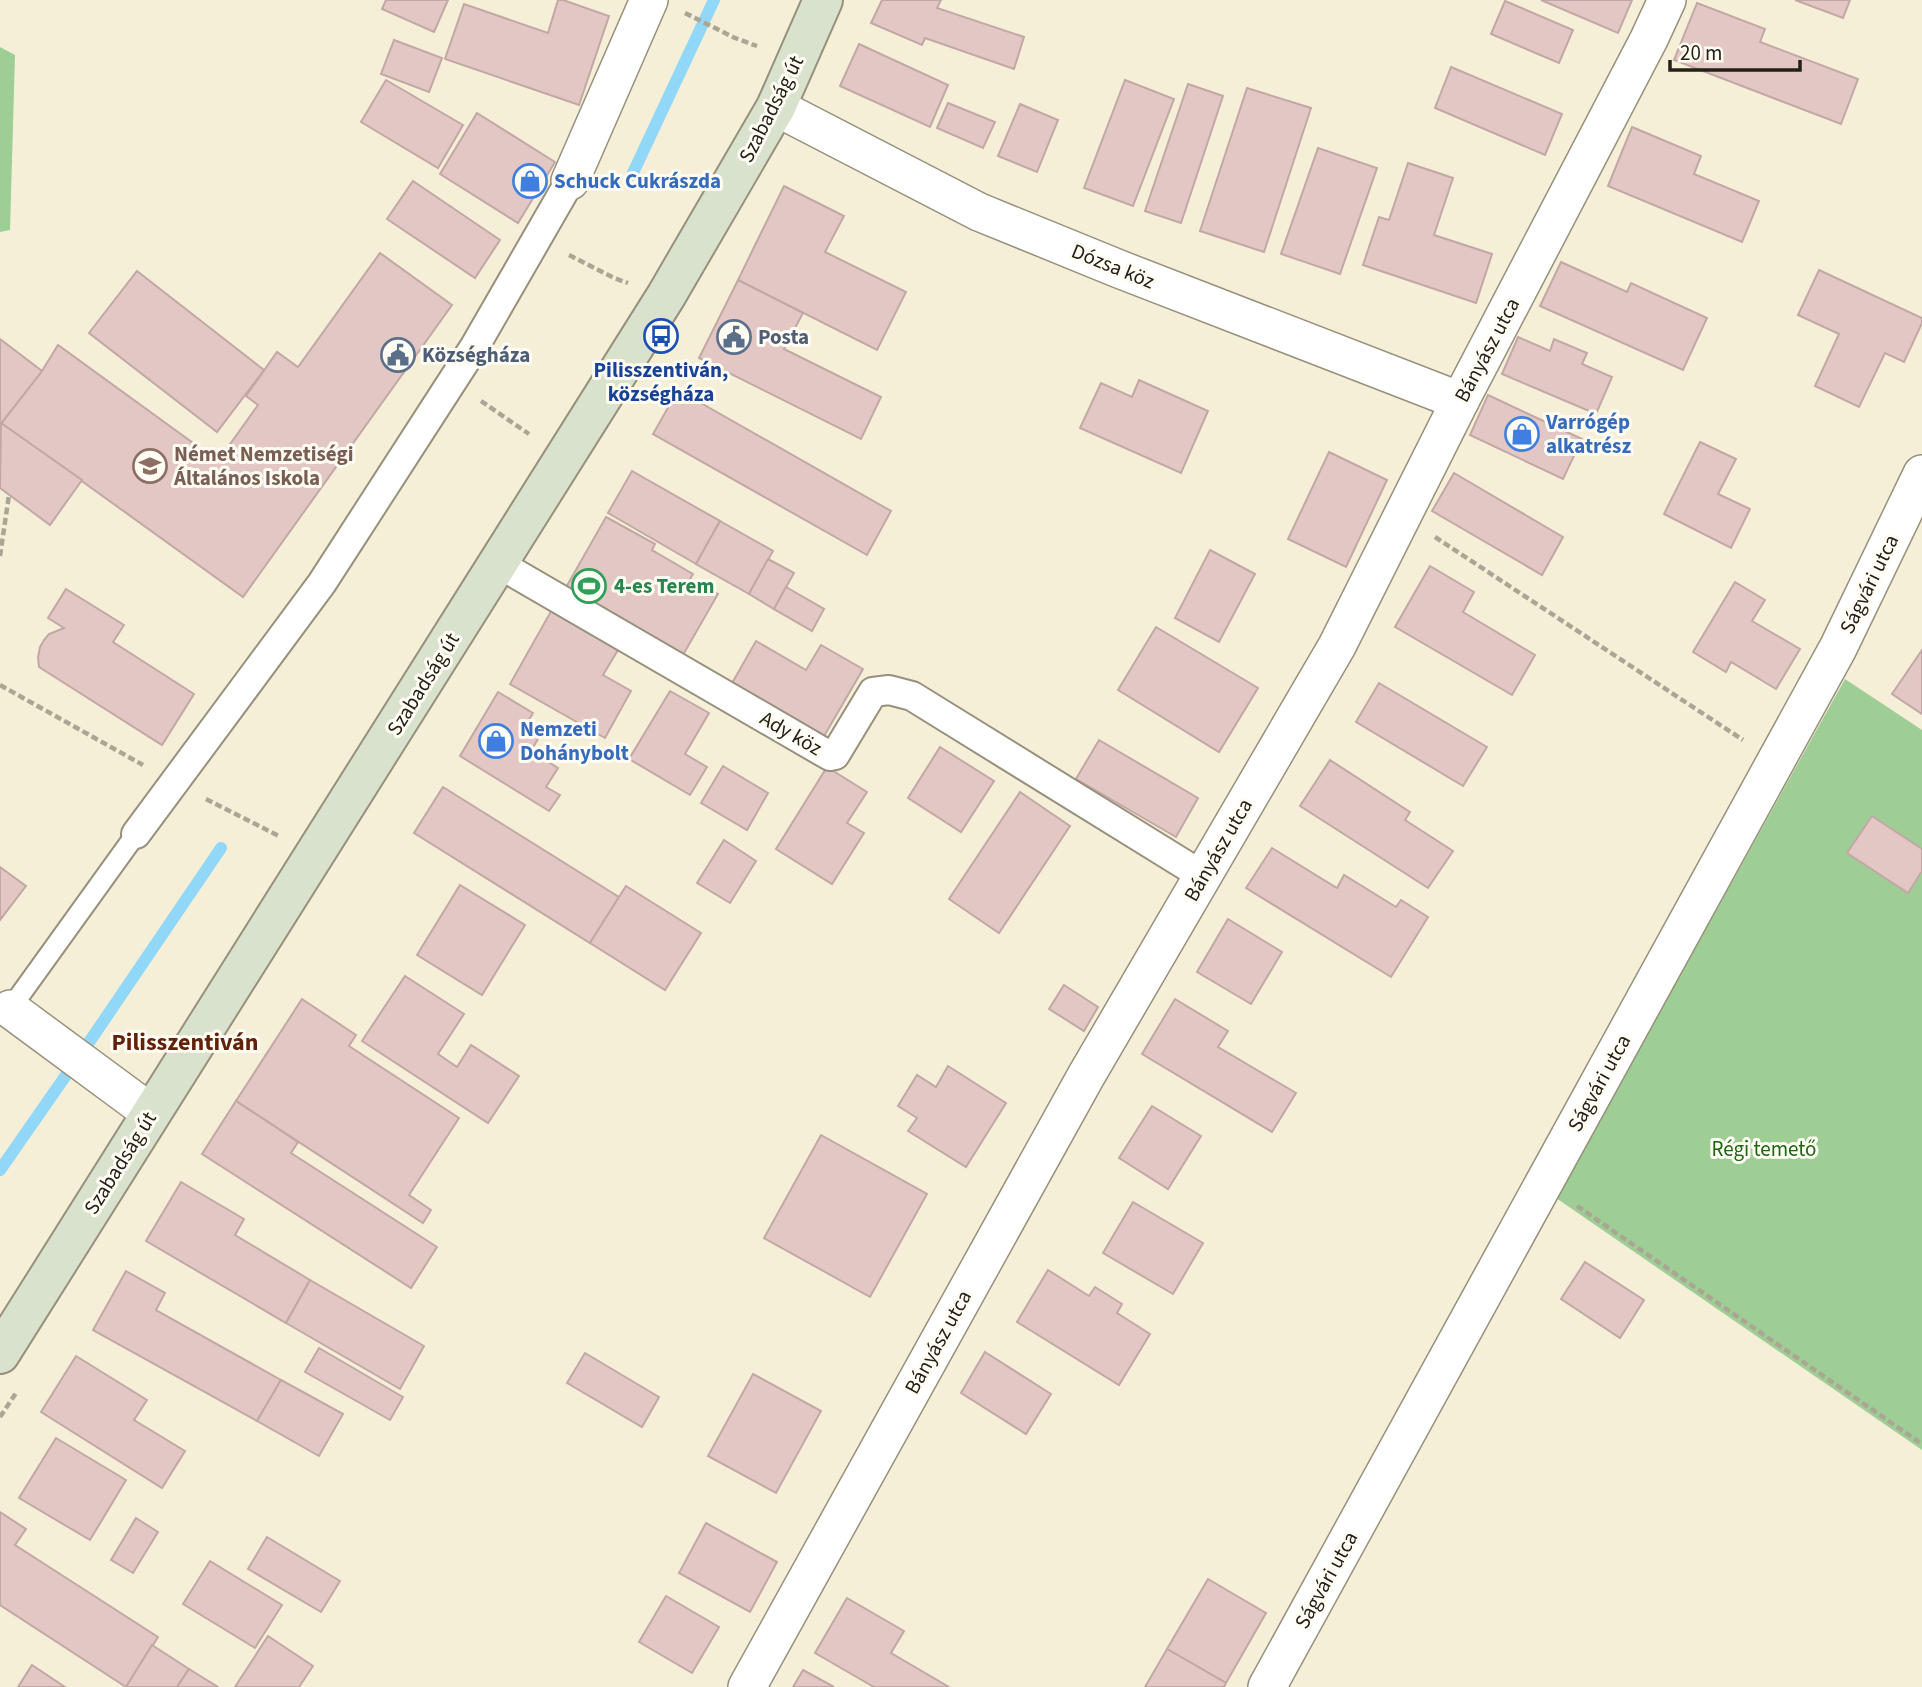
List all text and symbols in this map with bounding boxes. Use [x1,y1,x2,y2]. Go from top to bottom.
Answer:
scale bar [1670,28,1800,72]
text: 20 m [1680,38,1722,68]
street label: Szabadság út [731,50,811,168]
shop icon: Schuck Cukrászda [511,162,549,200]
place label: Schuck Cukrászda [554,166,721,196]
street label: Dózsa köz [1067,236,1159,296]
street label: Bányász utca [1447,292,1527,408]
bus stop icon: Pilisszentiván, községháza [642,317,680,355]
public building icon: Posta [715,318,753,356]
place label: Posta [758,322,809,352]
public building icon: Községháza [379,336,417,374]
place label: Községháza [422,340,530,370]
place label: Pilisszentiván, községháza [594,355,728,409]
place label: Varrógép alkatrész [1545,407,1631,461]
shop icon: Varrógép alkatrész [1503,415,1541,453]
place label: Német Nemzetiségi Általános Iskola [173,439,354,493]
school or university icon: Német Nemzetiségi Általános Iskola [131,447,169,485]
street label: Ságvári utca [1832,529,1906,639]
sports icon: 4-es Terem [570,567,608,605]
place label: 4-es Terem [614,571,714,601]
street label: Szabadság út [379,627,467,741]
street label: Ady köz [754,703,828,763]
place label: Nemzeti Dohánybolt [520,714,629,768]
shop icon: Nemzeti Dohánybolt [477,722,515,760]
street label: Bányász utca [1176,793,1260,907]
district label: Pilisszentiván [112,1025,258,1060]
street label: Ságvári utca [1560,1029,1638,1137]
street label: Szabadság út [76,1106,164,1220]
park label: Régi temető [1712,1134,1816,1164]
street label: Bányász utca [897,1285,979,1399]
street label: Ságvári utca [1287,1526,1365,1634]

